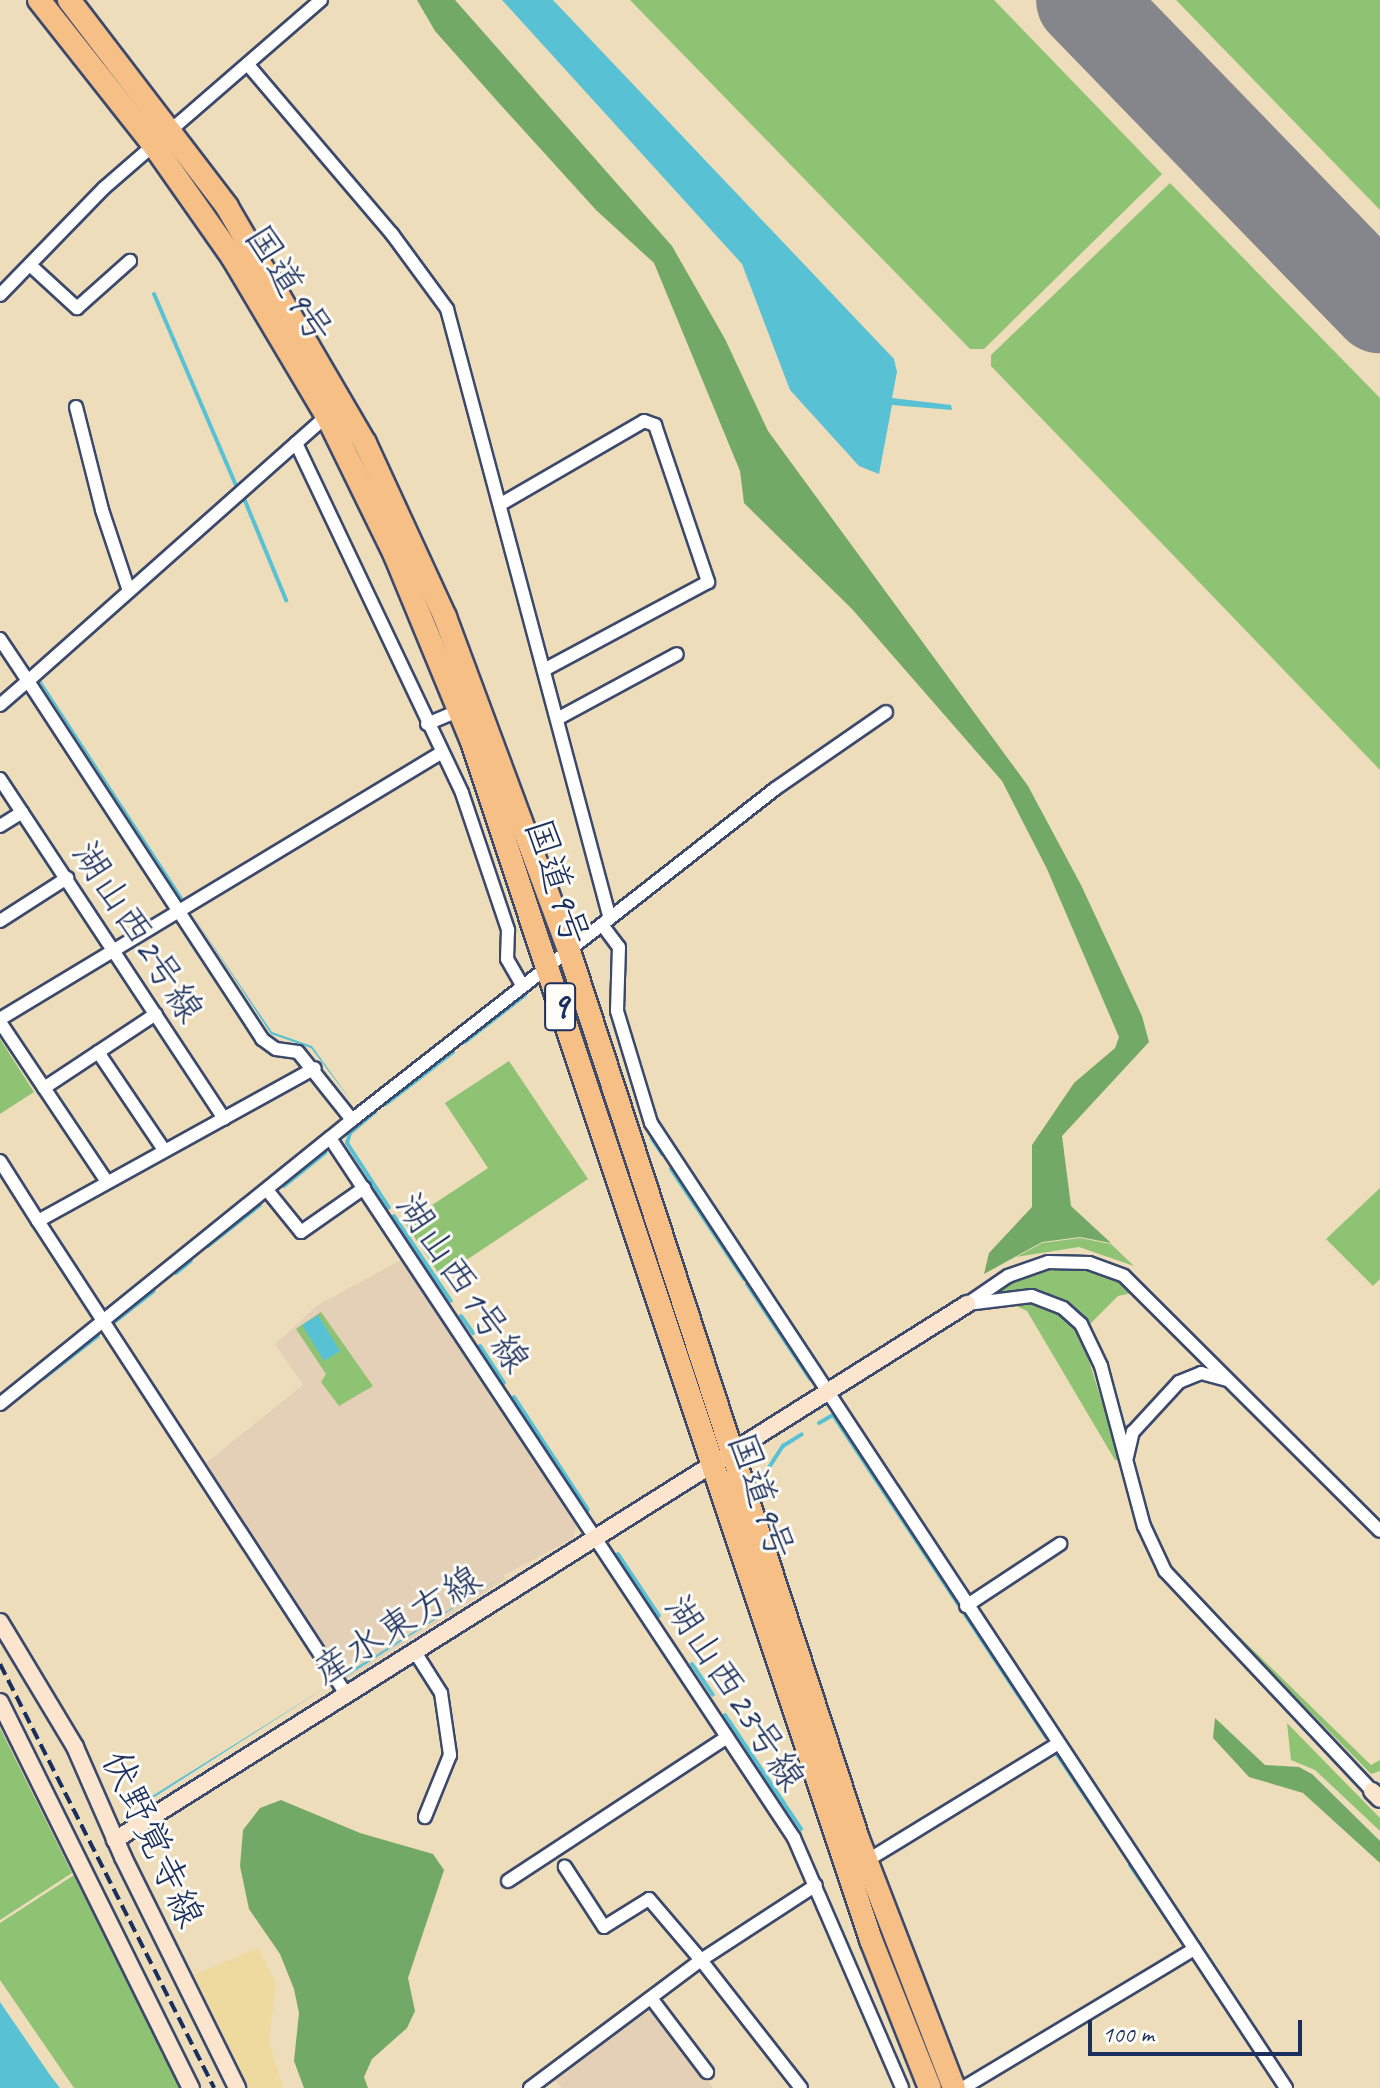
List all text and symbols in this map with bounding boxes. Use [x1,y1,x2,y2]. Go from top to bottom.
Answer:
street label: 国道9号 [235,216,343,352]
street label: 国道9号 [515,813,599,951]
street label: 湖山西2号線 [62,833,214,1031]
road number: 9 [544,975,576,1039]
street label: 湖山西1号線 [386,1184,540,1382]
street label: 国道9号 [718,1427,804,1565]
street label: 産水東方線 [304,1555,490,1695]
street label: 湖山西23号線 [655,1587,815,1799]
street label: 伏野覚寺線 [92,1743,214,1935]
scale bar [1092,2004,1306,2054]
text: 100 m [1102,2019,1154,2049]

